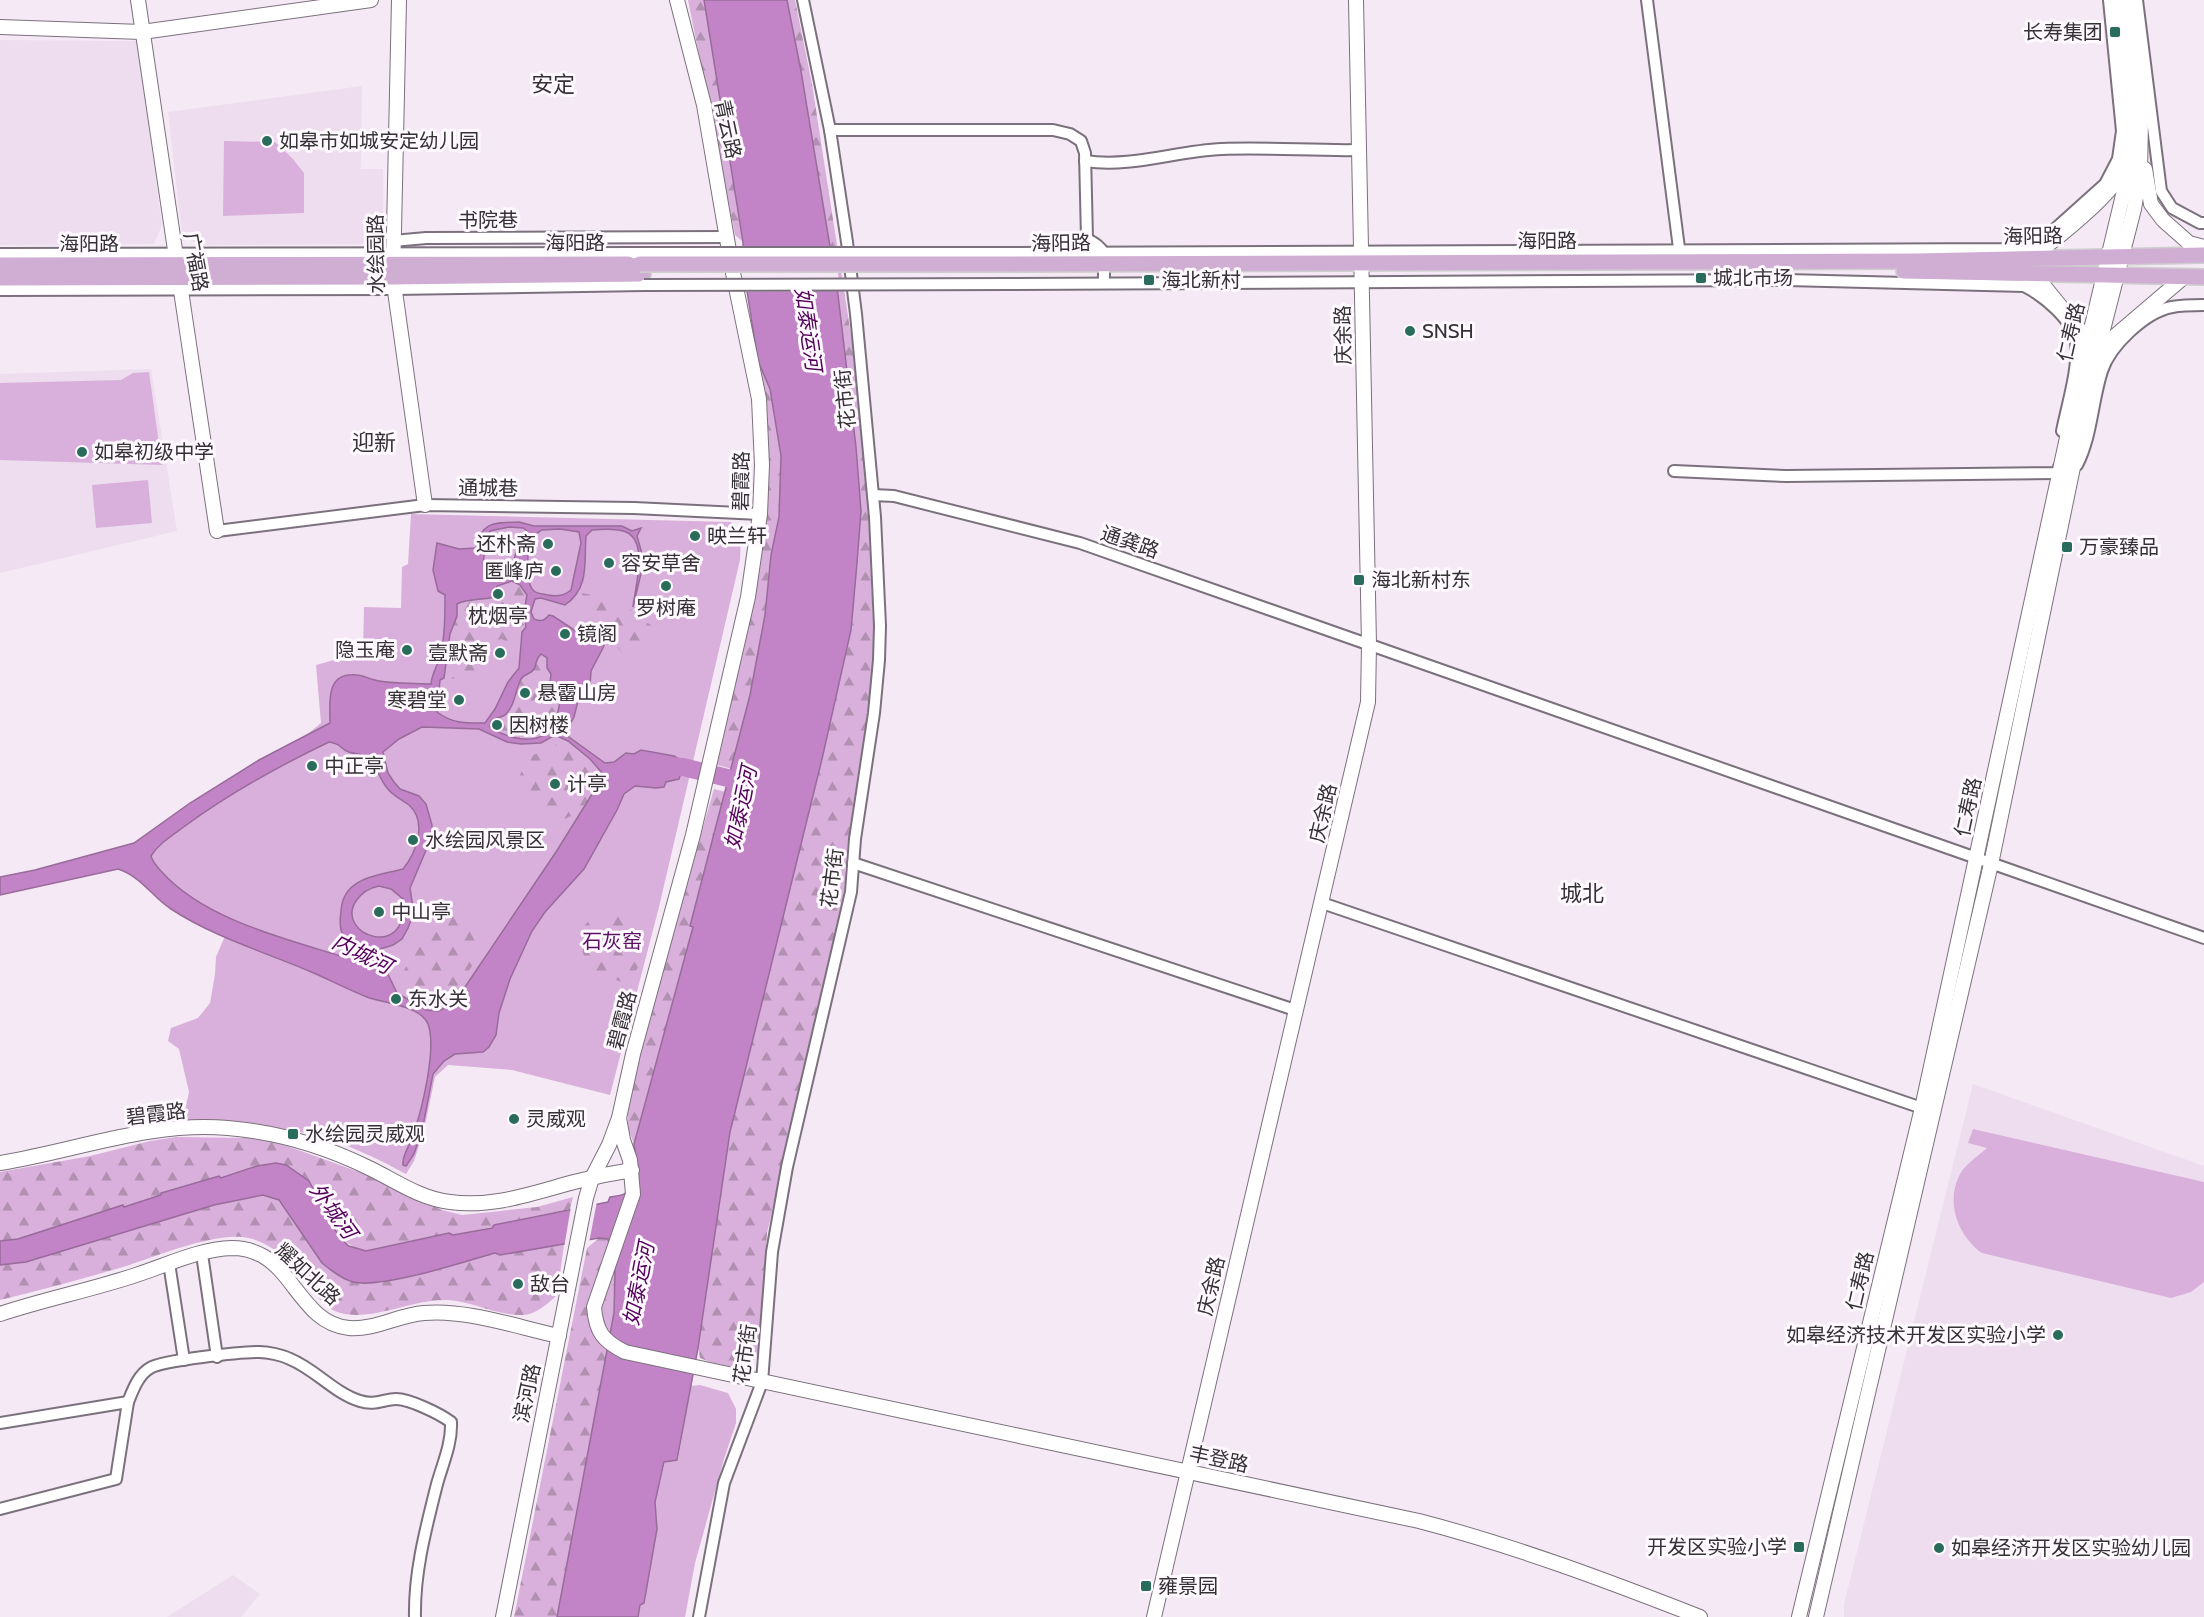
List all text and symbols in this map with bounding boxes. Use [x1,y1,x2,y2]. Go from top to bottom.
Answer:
place label: 长寿集团 [2023,20,2103,44]
marker: 长寿集团 [2108,25,2122,39]
district label: 安定 [531,71,575,98]
street label: 青云路 [710,97,746,161]
place label: 如皋市如城安定幼儿园 [279,129,479,153]
marker: 如皋市如城安定幼儿园 [260,134,274,148]
street label: 书院巷 [458,208,518,232]
street label: 水绘园路 [363,214,389,294]
street label: 海阳路 [2003,223,2063,249]
street label: 海阳路 [1517,229,1577,253]
street label: 广福路 [179,230,213,294]
street label: 海阳路 [1031,230,1091,256]
street label: 海阳路 [545,231,605,255]
street label: 海阳路 [59,232,119,256]
place label: 城北市场 [1713,266,1793,290]
place label: 海北新村 [1161,268,1241,292]
marker: 城北市场 [1694,271,1708,285]
marker: 海北新村 [1142,273,1156,287]
water label: 如泰运河 [790,286,827,376]
street label: 仁寿路 [2053,300,2089,364]
street label: 庆余路 [1330,305,1356,365]
place label: SNSH [1422,319,1474,343]
marker: SNSH [1403,324,1417,338]
street label: 花市街 [830,368,860,430]
district label: 迎新 [352,429,396,456]
place label: 如皋初级中学 [94,440,214,464]
marker: 如皋初级中学 [75,445,89,459]
street label: 碧霞路 [728,451,754,511]
street label: 通城巷 [458,475,518,501]
street label: 通龚路 [1098,521,1162,563]
place label: 映兰轩 [707,524,767,548]
marker: 映兰轩 [688,529,702,543]
place label: 还朴斋 [476,532,536,556]
place label: 万豪臻品 [2079,535,2159,559]
marker: 还朴斋 [541,537,555,551]
marker: 万豪臻品 [2060,540,2074,554]
place label: 容安草舍 [621,551,701,575]
marker: 容安草舍 [602,556,616,570]
place label: 匿峰庐 [484,559,544,583]
marker: 匿峰庐 [549,564,563,578]
place label: 海北新村东 [1371,568,1471,592]
marker: 海北新村东 [1352,573,1366,587]
marker: 罗树庵 [659,579,673,593]
marker: 枕烟亭 [491,587,505,601]
place label: 罗树庵 [636,596,696,620]
place label: 枕烟亭 [468,604,528,628]
place label: 镜阁 [577,622,617,646]
marker: 镜阁 [558,627,572,641]
place label: 隐玉庵 [335,638,395,662]
place label: 壹默斋 [428,641,488,665]
marker: 隐玉庵 [400,643,414,657]
marker: 壹默斋 [493,646,507,660]
place label: 悬霤山房 [537,681,617,705]
marker: 悬霤山房 [518,686,532,700]
place label: 寒碧堂 [387,688,447,712]
marker: 寒碧堂 [452,693,466,707]
place label: 因树楼 [509,713,569,737]
marker: 因树楼 [490,718,504,732]
place label: 中正亭 [324,754,384,778]
marker: 中正亭 [305,759,319,773]
water label: 如泰运河 [720,760,762,852]
place label: 计亭 [567,772,607,796]
street label: 仁寿路 [1950,775,1986,839]
marker: 计亭 [548,777,562,791]
street label: 庆余路 [1305,781,1341,845]
place label: 水绘园风景区 [425,828,545,852]
marker: 水绘园风景区 [406,833,420,847]
street label: 花市街 [816,847,848,909]
district label: 城北 [1560,880,1604,907]
place label: 中山亭 [391,900,451,924]
marker: 中山亭 [372,905,386,919]
water label: 内城河 [328,929,400,980]
park label: 石灰窑 [582,929,642,953]
place label: 东水关 [408,987,468,1011]
street label: 碧霞路 [603,988,641,1052]
marker: 东水关 [389,992,403,1006]
street label: 碧霞路 [125,1098,187,1130]
place label: 灵威观 [526,1107,586,1131]
marker: 灵威观 [507,1112,521,1126]
place label: 水绘园灵威观 [305,1122,425,1146]
marker: 水绘园灵威观 [286,1127,300,1141]
water label: 外城河 [305,1178,364,1247]
water label: 如泰运河 [618,1236,660,1328]
street label: 耀如北路 [271,1238,345,1310]
street label: 仁寿路 [1842,1249,1878,1313]
street label: 庆余路 [1193,1254,1229,1318]
place label: 敌台 [530,1272,570,1296]
marker: 敌台 [511,1277,525,1291]
street label: 花市街 [729,1323,761,1385]
place label: 如皋经济技术开发区实验小学 [1786,1323,2046,1347]
marker: 如皋经济技术开发区实验小学 [2051,1328,2065,1342]
street label: 滨河路 [509,1361,545,1425]
street label: 丰登路 [1187,1441,1251,1477]
place label: 开发区实验小学 [1647,1535,1787,1559]
place label: 如皋经济开发区实验幼儿园 [1951,1536,2191,1560]
marker: 开发区实验小学 [1792,1540,1806,1554]
marker: 如皋经济开发区实验幼儿园 [1932,1541,1946,1555]
place label: 雍景园 [1158,1574,1218,1598]
marker: 雍景园 [1139,1579,1153,1593]

